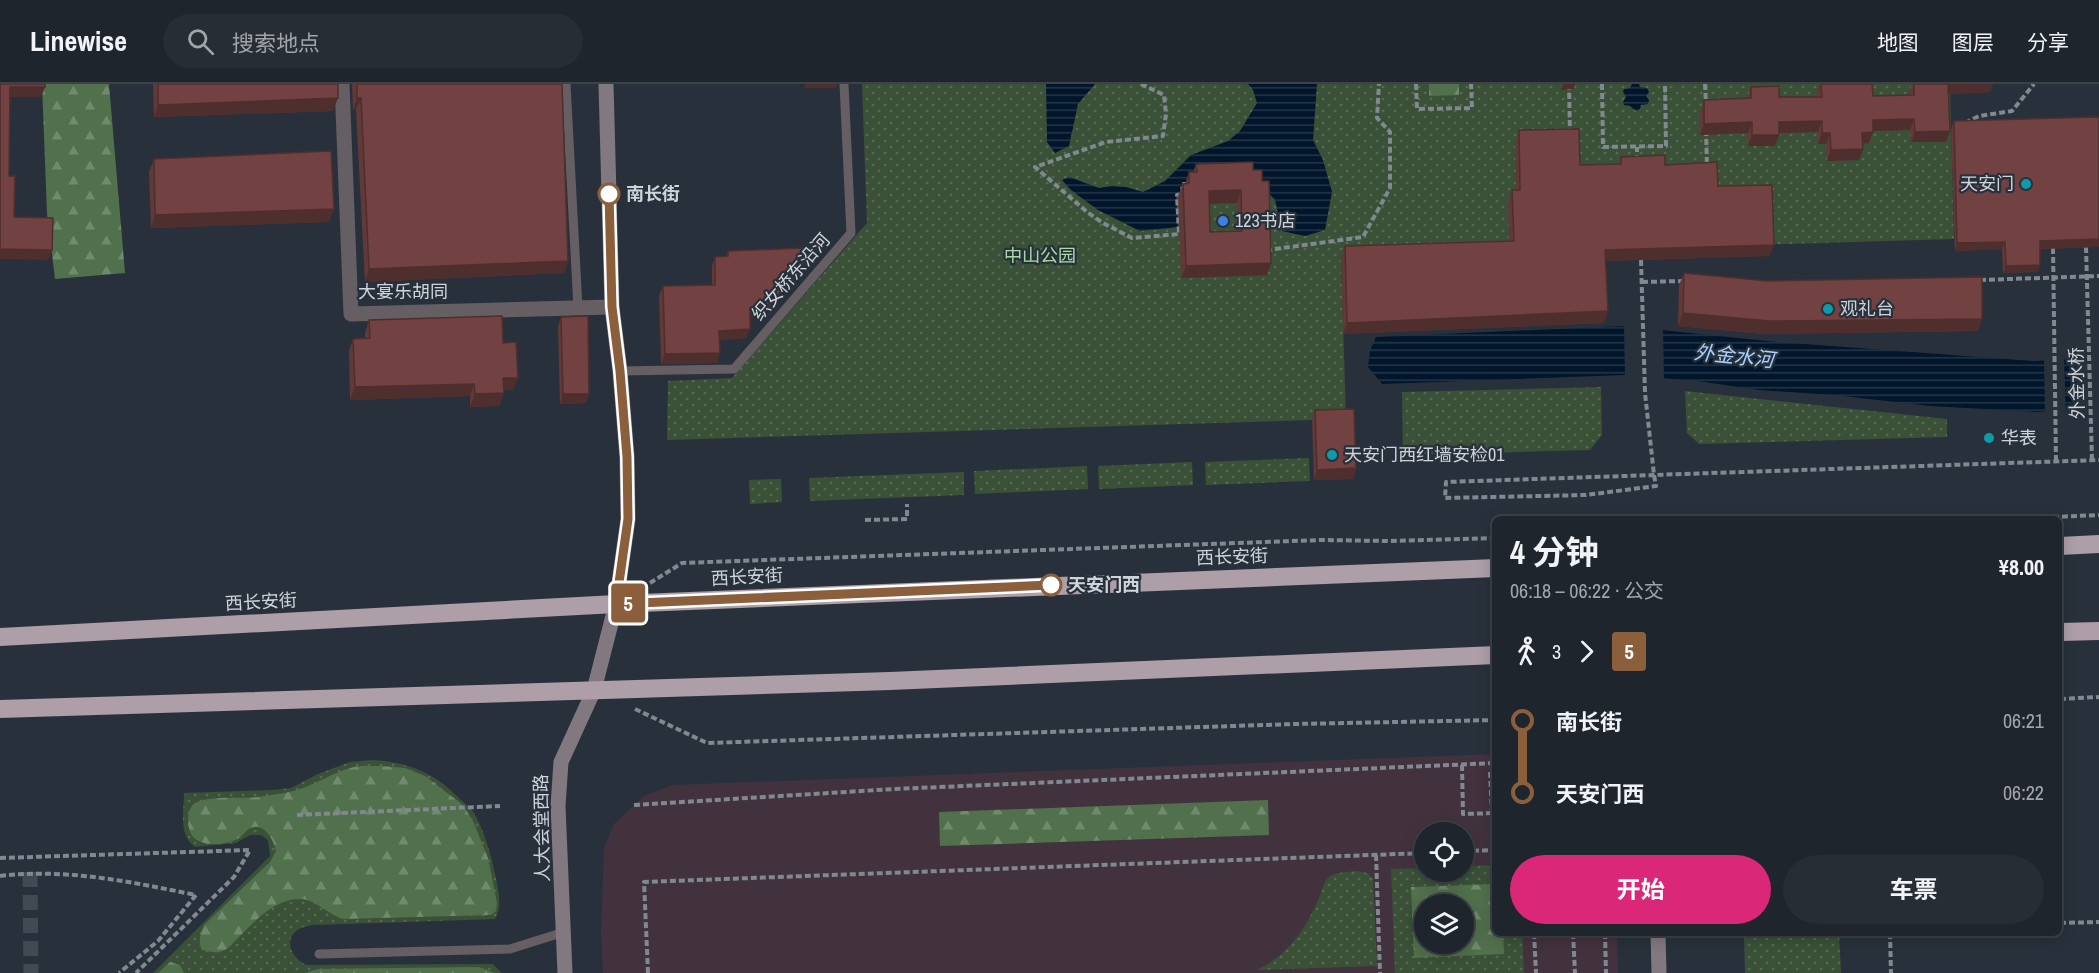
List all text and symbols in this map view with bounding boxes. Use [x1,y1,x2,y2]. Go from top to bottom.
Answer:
search box [163,14,583,68]
text: Linewise [30,22,127,60]
icon: search [184,25,217,58]
text: 搜索地点 [232,28,320,58]
text: 地图 [1877,28,1919,57]
text: 图层 [1952,28,1994,57]
text: 分享 [2027,28,2069,57]
place label: 天安门 [1960,171,2014,196]
marker: 天安门 [2019,177,2033,191]
place label: 南长街 [626,181,680,206]
marker: 南长街 [598,183,620,205]
place label: 123书店 [1235,208,1296,233]
marker: 123书店 [1216,214,1230,228]
street label: 织女桥东沿河 [746,228,835,326]
park label: 中山公园 [1004,243,1076,268]
street label: 大宴乐胡同 [358,279,448,304]
place label: 观礼台 [1840,296,1894,321]
marker: 观礼台 [1821,302,1835,316]
water label: 外金水河 [1693,338,1779,374]
street label: 外金水桥 [2063,347,2090,419]
place label: 华表 [2001,425,2037,450]
marker: 华表 [1982,431,1996,445]
place label: 天安门西红墙安检01 [1344,442,1505,467]
marker: 天安门西红墙安检01 [1325,448,1339,462]
text: 4 分钟 [1510,530,1599,574]
street label: 西长安街 [1196,543,1268,570]
text: ¥8.00 [1999,552,2044,582]
street label: 西长安街 [710,562,784,591]
place label: 天安门西 [1068,572,1140,597]
marker: 天安门西 [1040,574,1062,596]
text: 06:18 – 06:22 · 公交 [1510,577,1664,604]
line badge: 5 [608,584,648,622]
street label: 西长安街 [224,587,298,616]
text: 5 [623,589,633,618]
icon: walk [1510,635,1543,668]
icon: forward [1570,635,1603,668]
text: 5 [1624,637,1634,666]
text: 3 [1552,638,1561,665]
text: 南长街 [1556,707,1622,737]
text: 06:21 [2003,707,2044,734]
street label: 人大会堂西路 [528,774,555,882]
text: 天安门西 [1556,779,1644,809]
text: 06:22 [2003,779,2044,806]
map controls [1414,822,1474,954]
button: locate [1414,822,1474,882]
button: 开始 [1510,855,1771,924]
button: 车票 [1783,855,2044,924]
button: layers [1414,894,1474,954]

